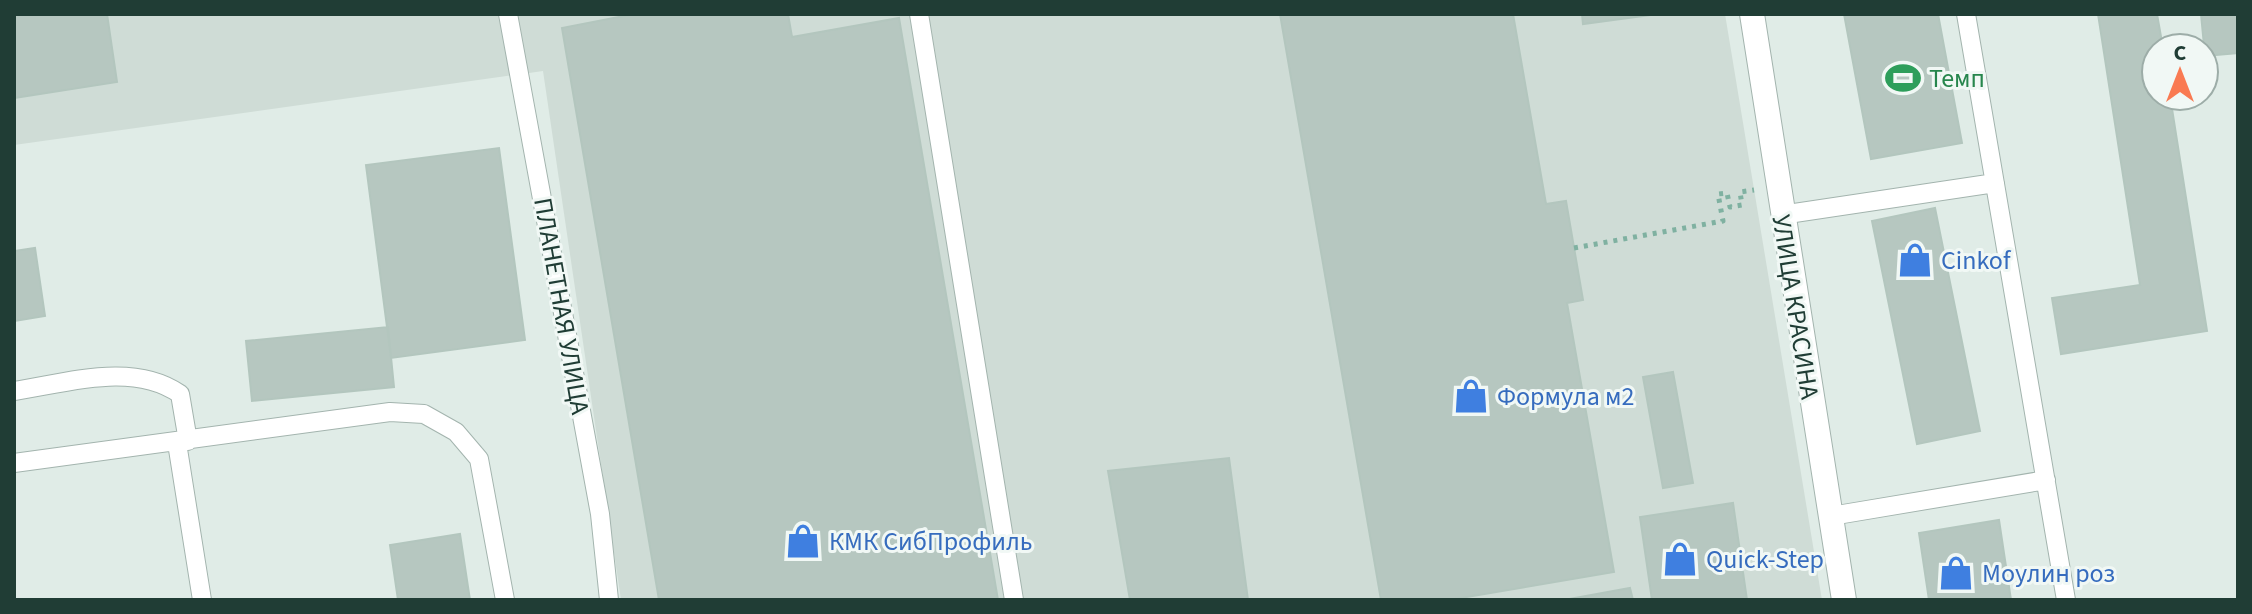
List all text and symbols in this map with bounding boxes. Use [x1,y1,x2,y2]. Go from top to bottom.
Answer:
north arrow [2140,32,2220,112]
text: С [2174,37,2187,69]
sports icon: Темп [1884,59,1922,97]
place label: Темп [1929,60,1985,97]
street label: ПЛАНЕТНАЯ УЛИЦА [524,195,599,418]
street label: УЛИЦА КРАСИНА [1763,212,1829,403]
shop icon: Cinkof [1896,241,1934,279]
place label: Cinkof [1941,242,2012,279]
shop icon: Формула м2 [1452,377,1490,415]
place label: Формула м2 [1497,378,1634,415]
shop icon: КМК СибПрофиль [784,522,822,560]
place label: КМК СибПрофиль [829,523,1033,560]
shop icon: Quick-Step [1661,540,1699,578]
place label: Quick-Step [1706,541,1824,578]
shop icon: Моулин роз [1937,554,1975,592]
place label: Моулин роз [1982,555,2115,592]

